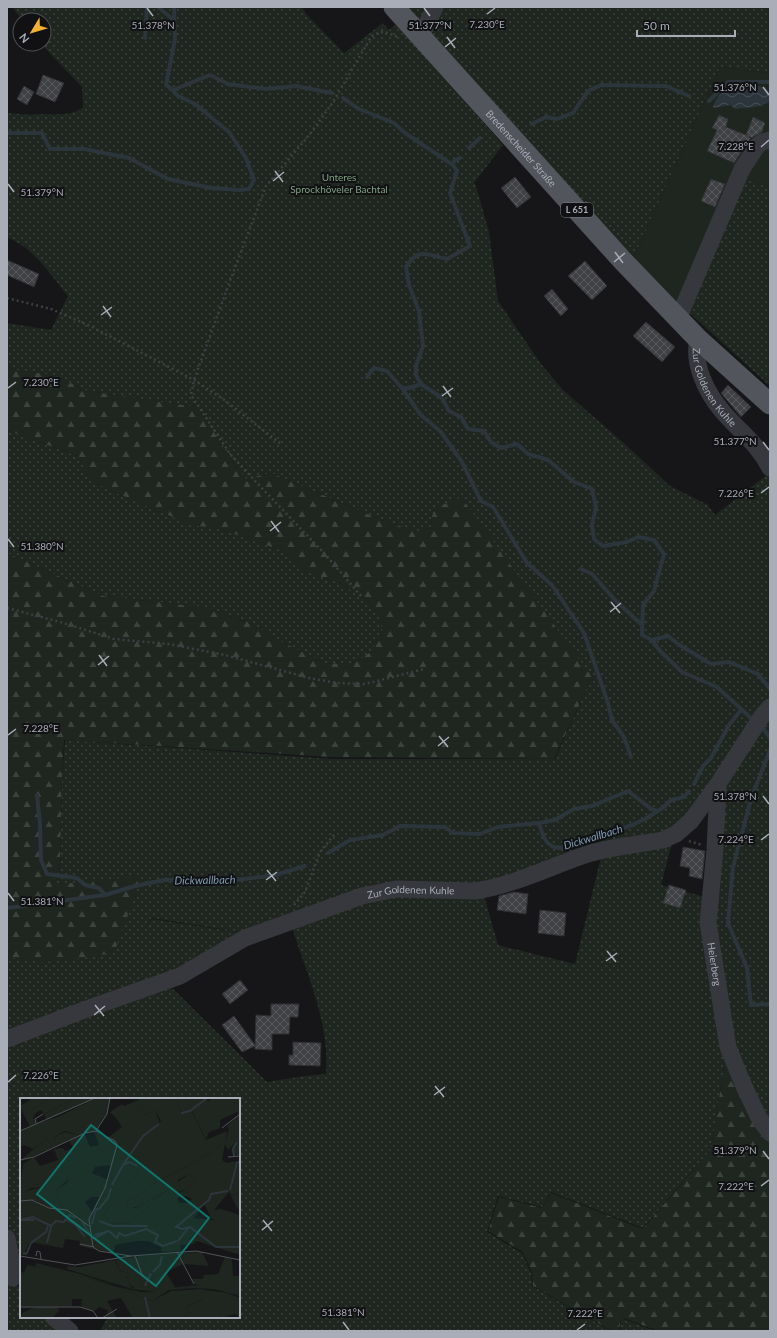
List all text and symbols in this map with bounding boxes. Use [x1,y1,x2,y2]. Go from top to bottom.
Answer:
north arrow [12,12,52,52]
scale bar [637,12,735,38]
text: 7.230°E [469,18,505,30]
text: 50 m [643,18,670,33]
text: 51.378°N [131,19,175,31]
text: 51.377°N [408,19,452,31]
text: N [16,31,31,46]
text: 51.376°N [713,81,757,93]
street label: Bredenscheider Straße [484,107,559,189]
text: 7.228°E [718,140,754,152]
park label: Unteres Sprockhöveler Bachtal [290,171,388,195]
text: 51.379°N [20,186,64,198]
road number: L 651 [561,203,593,217]
street label: Zur Goldenen Kuhle [691,348,739,429]
text: 7.230°E [23,376,59,388]
text: 51.377°N [713,435,757,447]
text: 7.226°E [718,487,754,499]
text: 51.380°N [20,540,64,552]
text: 7.228°E [23,722,59,734]
text: 51.378°N [713,790,757,802]
water label: Dickwallbach [562,821,624,852]
text: 7.224°E [718,833,754,845]
water label: Dickwallbach [174,872,236,887]
street label: Zur Goldenen Kuhle [366,883,455,901]
text: 51.381°N [20,895,64,907]
street label: Heierberg [705,942,724,987]
text: 7.226°E [23,1069,59,1081]
inset map [20,1098,240,1318]
text: 51.379°N [713,1144,757,1156]
text: 7.222°E [718,1180,754,1192]
text: 51.381°N [321,1306,365,1318]
text: 7.222°E [567,1307,603,1319]

